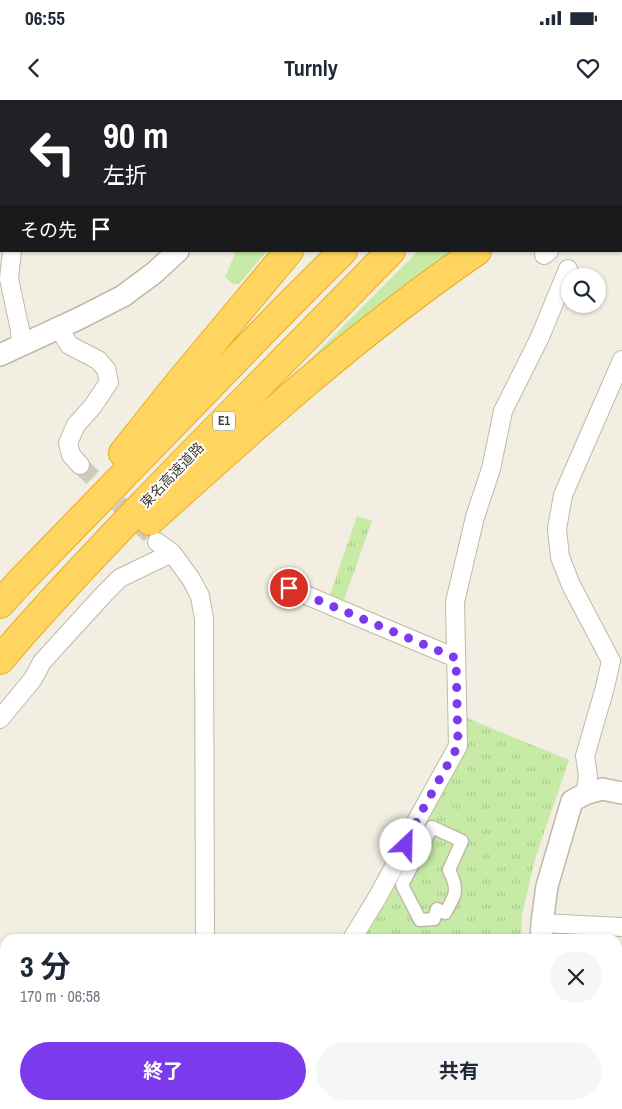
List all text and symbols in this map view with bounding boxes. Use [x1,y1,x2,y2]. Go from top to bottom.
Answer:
text: 06:55 [25,5,65,31]
text: Turnly [284,53,338,83]
icon: back [20,54,48,82]
icon: heart [574,54,602,82]
text: 90 m [103,112,168,159]
icon: left [20,120,85,185]
text: 左折 [103,160,147,190]
icon: arrive [87,215,115,243]
text: その先 [20,217,77,243]
map controls [561,268,606,313]
button: search [561,268,606,313]
road number: E1 [213,412,235,431]
street label: 東名高速道路 [136,439,208,511]
pin [268,567,310,609]
icon: arrive [275,574,303,602]
position arrow [379,818,431,870]
text: 3 分 [20,946,71,986]
button: close [550,951,602,1003]
text: 170 m · 06:58 [20,985,100,1007]
button: 終了 [20,1042,306,1100]
button: 共有 [316,1042,602,1100]

